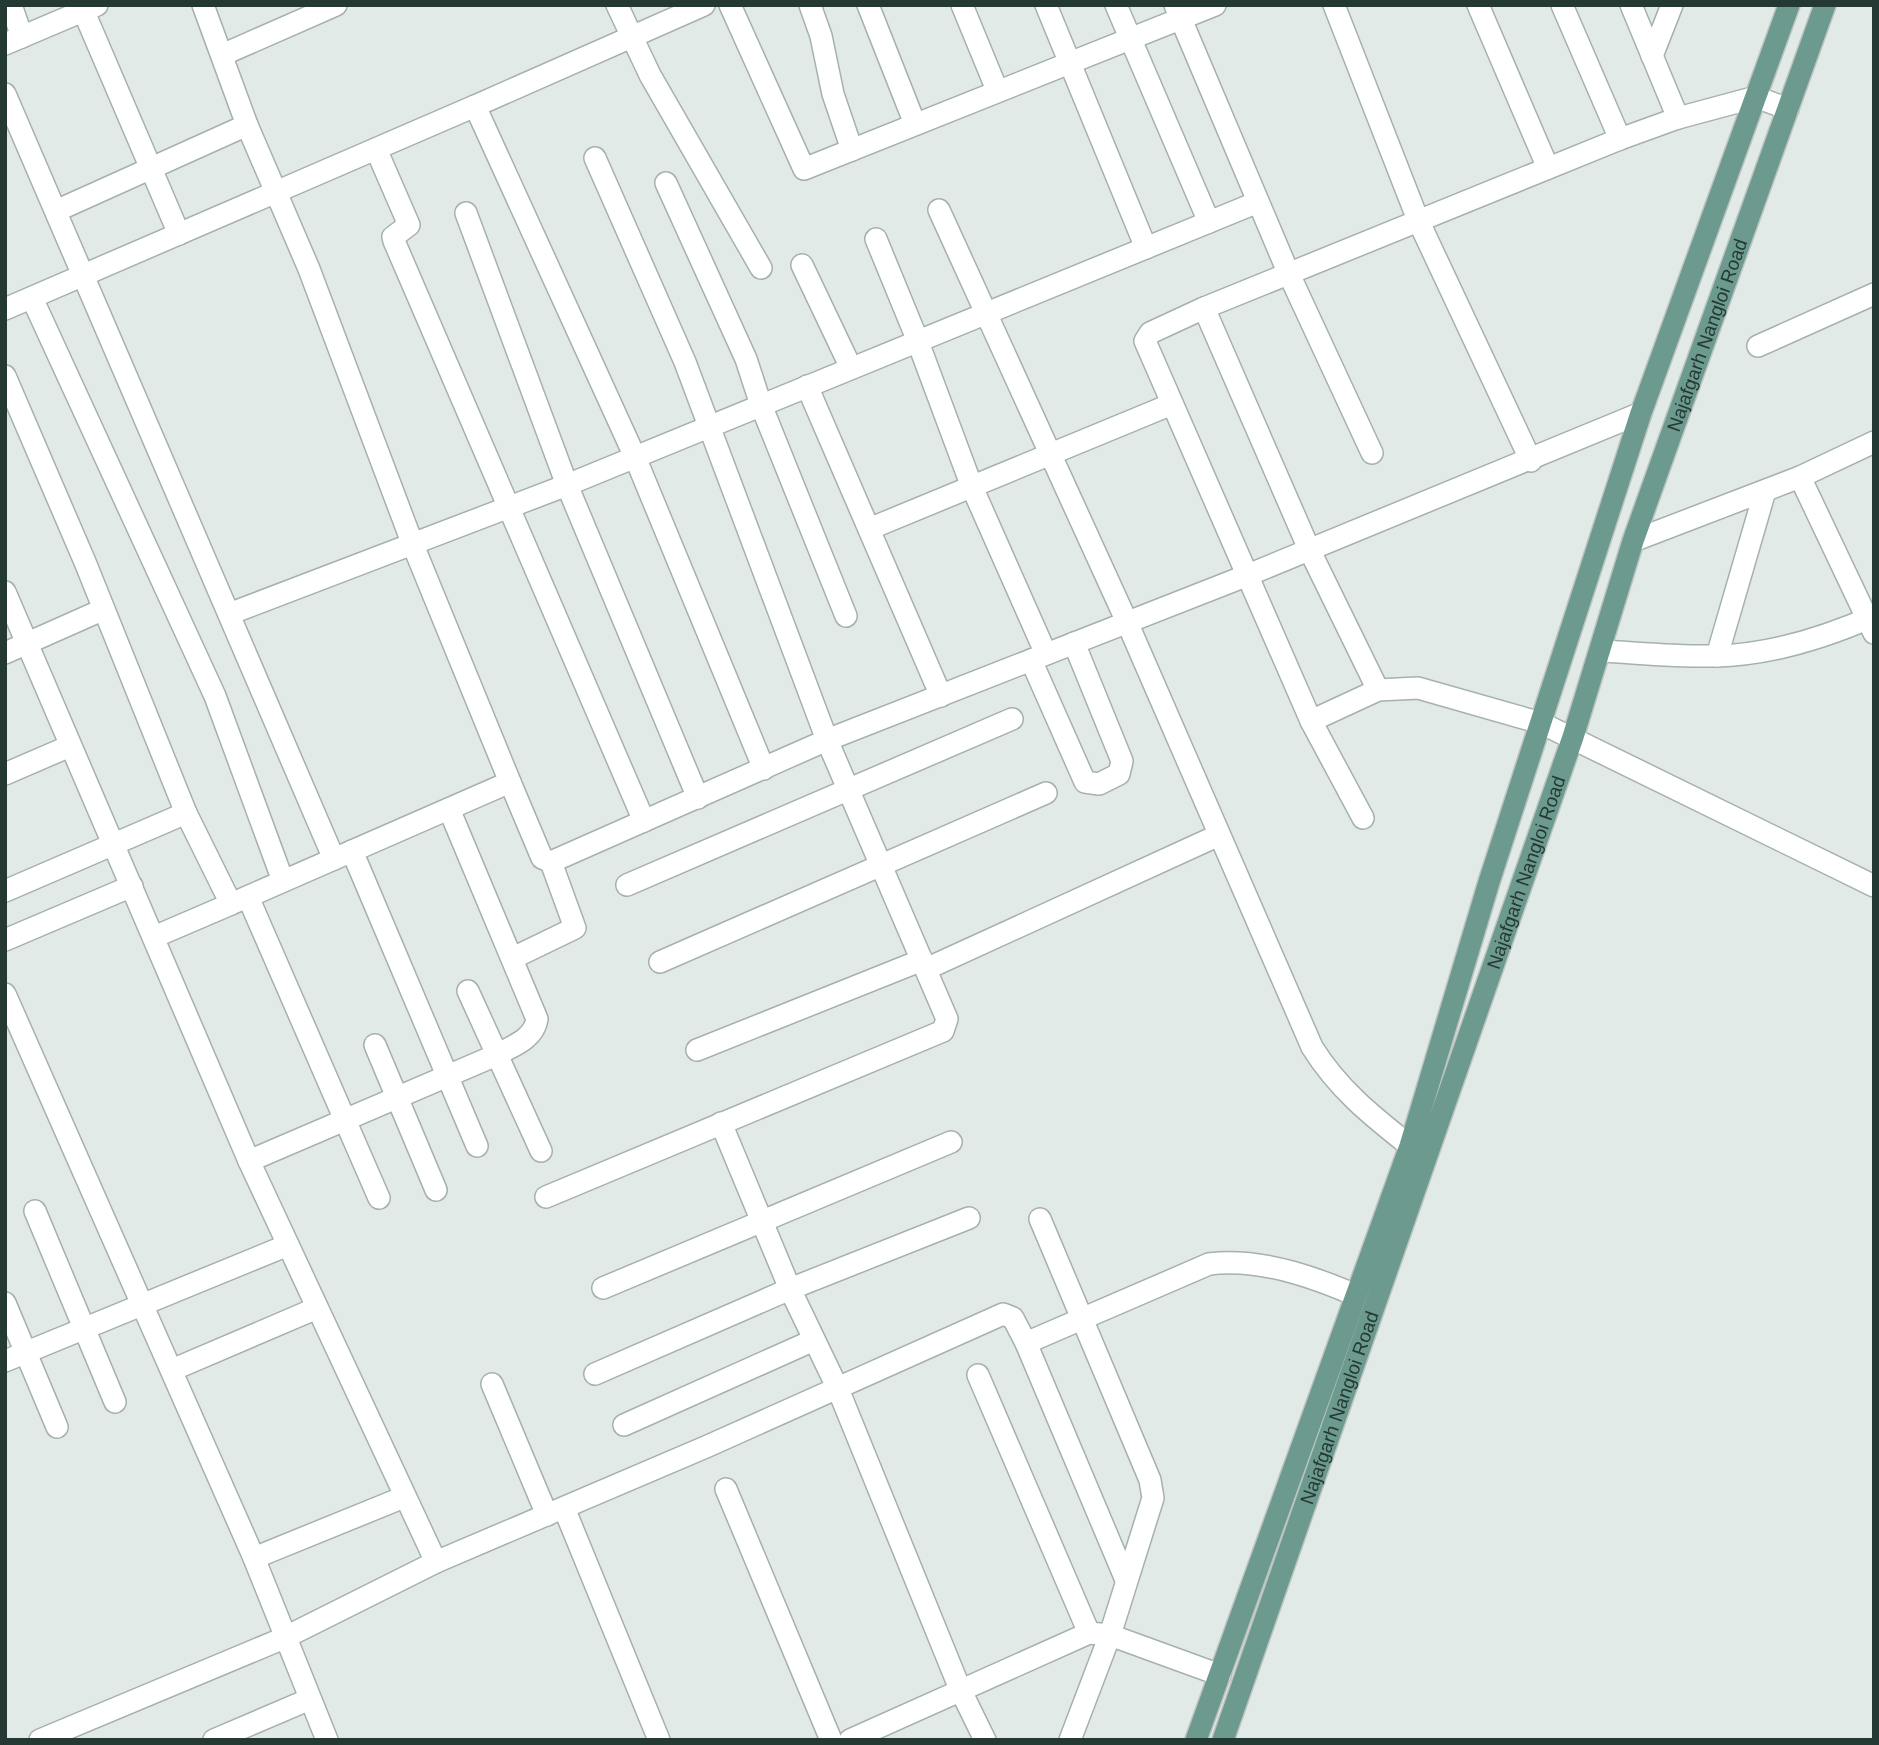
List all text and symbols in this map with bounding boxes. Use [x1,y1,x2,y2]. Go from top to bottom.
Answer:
street label: Najafgarh Nangloi Road [1663,236,1751,434]
street label: Najafgarh Nangloi Road [1483,773,1570,972]
street label: Najafgarh Nangloi Road [1296,1309,1383,1507]

